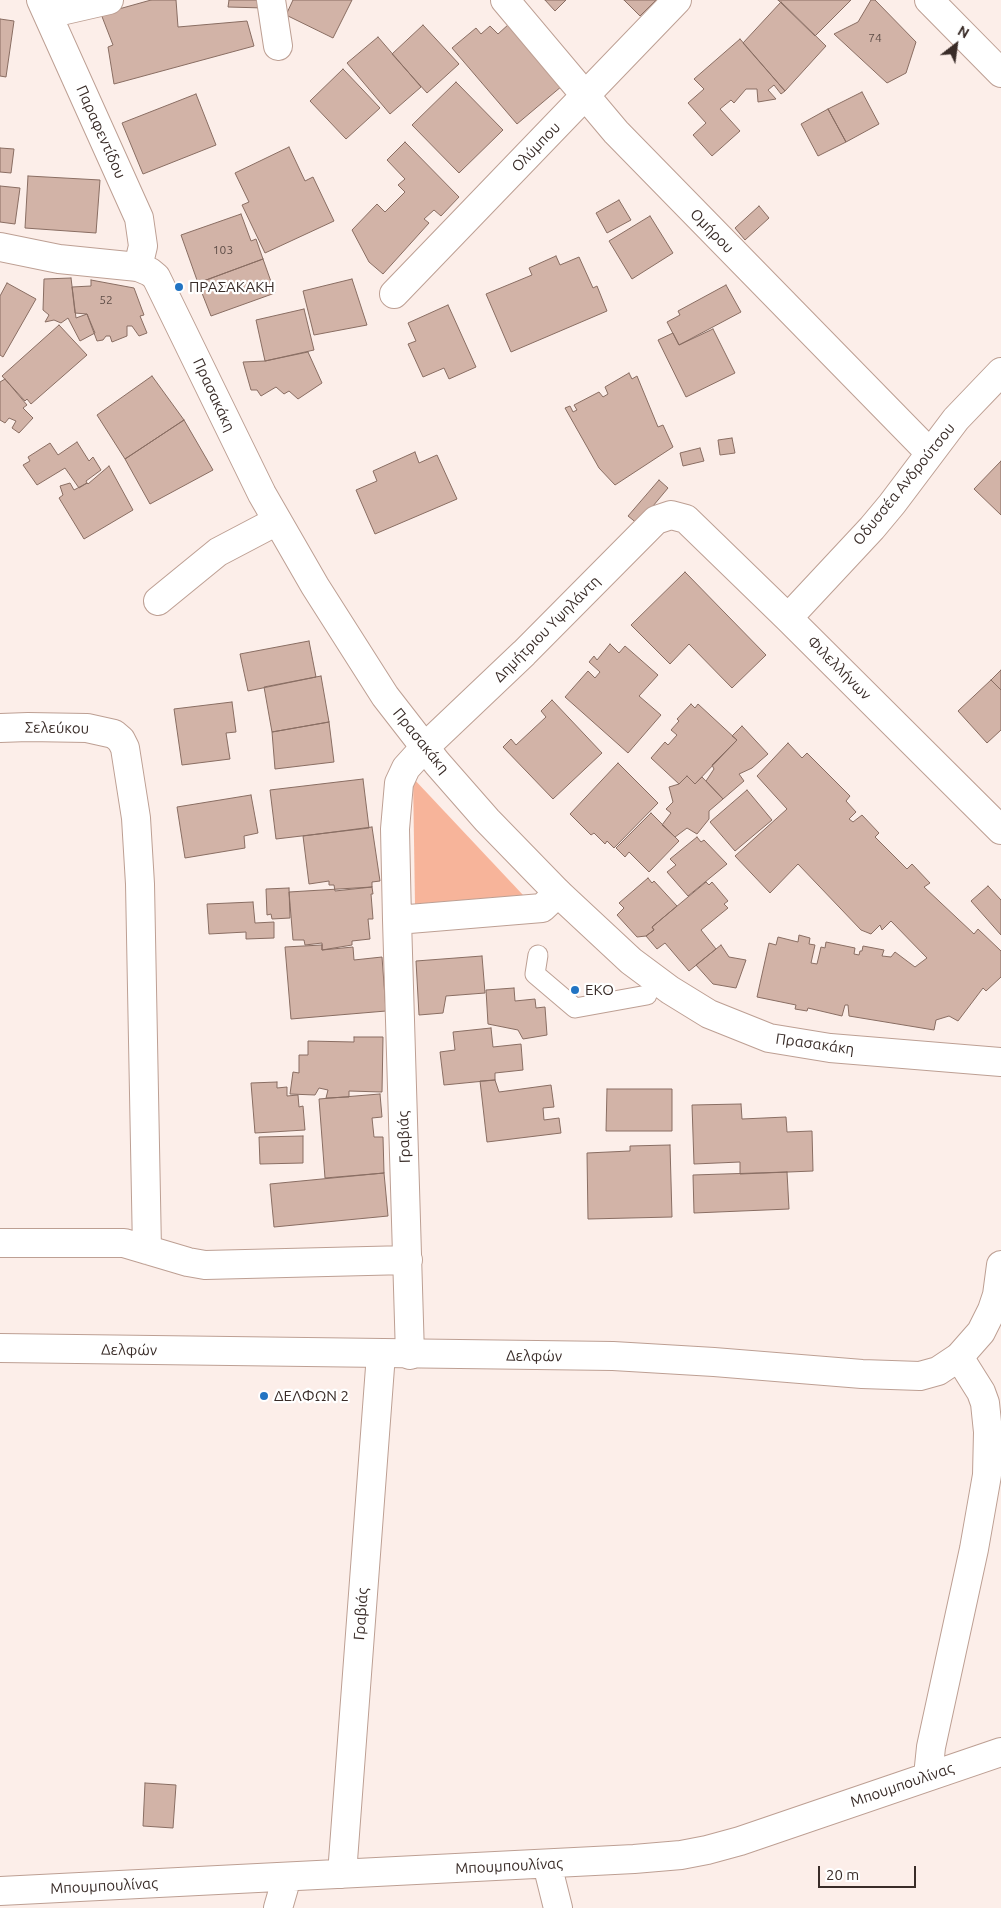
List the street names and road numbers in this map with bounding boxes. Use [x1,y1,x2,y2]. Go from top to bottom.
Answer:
street label: Παραφεντίδου [72,83,130,181]
street label: Ολύμπου [508,118,564,176]
street label: Ομήρου [686,205,738,257]
street label: Πρασακάκη [189,355,239,435]
street label: Οδυσσέα Ανδρούτσου [849,419,959,549]
street label: Δημήτριου Υψηλάντη [490,572,604,686]
street label: Φιλελλήνων [803,632,875,704]
street label: Πρασακάκη [389,705,453,777]
street label: Σελεύκου [25,718,89,738]
street label: Πρασακάκη [775,1030,855,1058]
street label: Γραβιάς [394,1110,414,1164]
street label: Δελφών [101,1341,157,1359]
street label: Δελφών [506,1347,562,1365]
street label: Γραβιάς [350,1587,372,1641]
street label: Μπουμπουλίνας [848,1759,956,1811]
street label: Μπουμπουλίνας [455,1854,563,1878]
street label: Μπουμπουλίνας [50,1874,158,1898]

